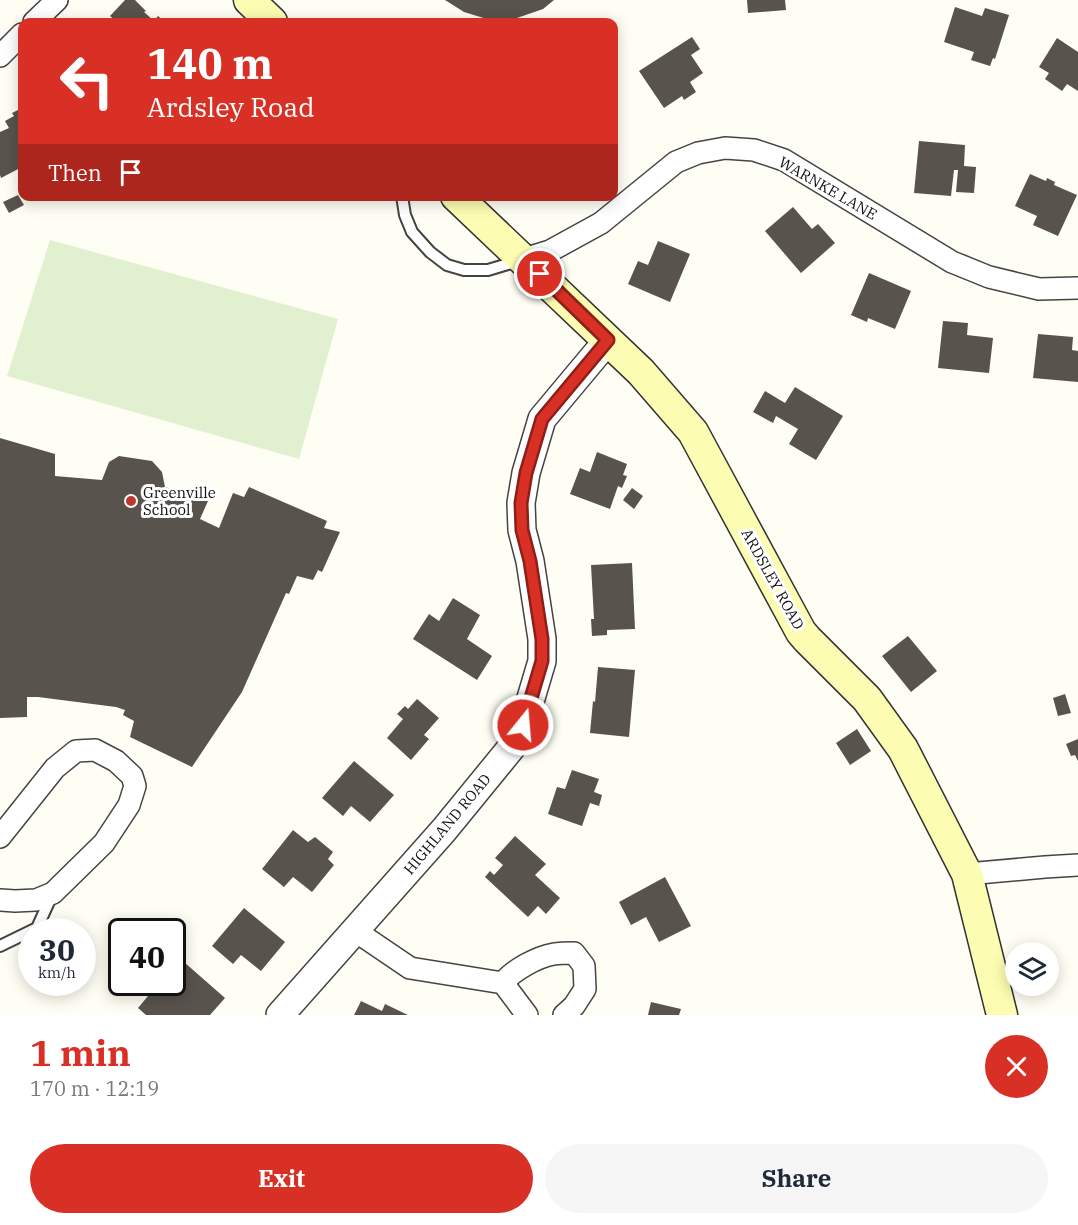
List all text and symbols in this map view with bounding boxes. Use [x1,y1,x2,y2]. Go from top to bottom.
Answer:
text: 140 m [147,36,273,91]
icon: left [48,42,126,120]
text: Ardsley Road [147,89,315,124]
street label: WARNKE LANE [775,152,881,224]
icon: arrive [114,156,147,189]
text: Then [48,158,102,187]
pin [514,248,565,299]
icon: arrive [523,257,556,290]
place label: Greenville School [143,483,216,519]
marker: Greenville School [124,494,138,508]
street label: ARDSLEY ROAD [738,525,808,633]
position arrow [491,693,555,757]
street label: HIGHLAND ROAD [399,770,495,878]
speed limit sign: 40 [108,918,186,996]
text: 30 [39,930,75,969]
map controls [1005,942,1059,996]
button: layers [1005,942,1059,996]
text: km/h [38,963,76,982]
text: 1 min [30,1029,131,1076]
button: close [985,1035,1048,1098]
text: 170 m · 12:19 [30,1075,159,1102]
button: Exit [30,1144,533,1213]
button: Share [545,1144,1048,1213]

